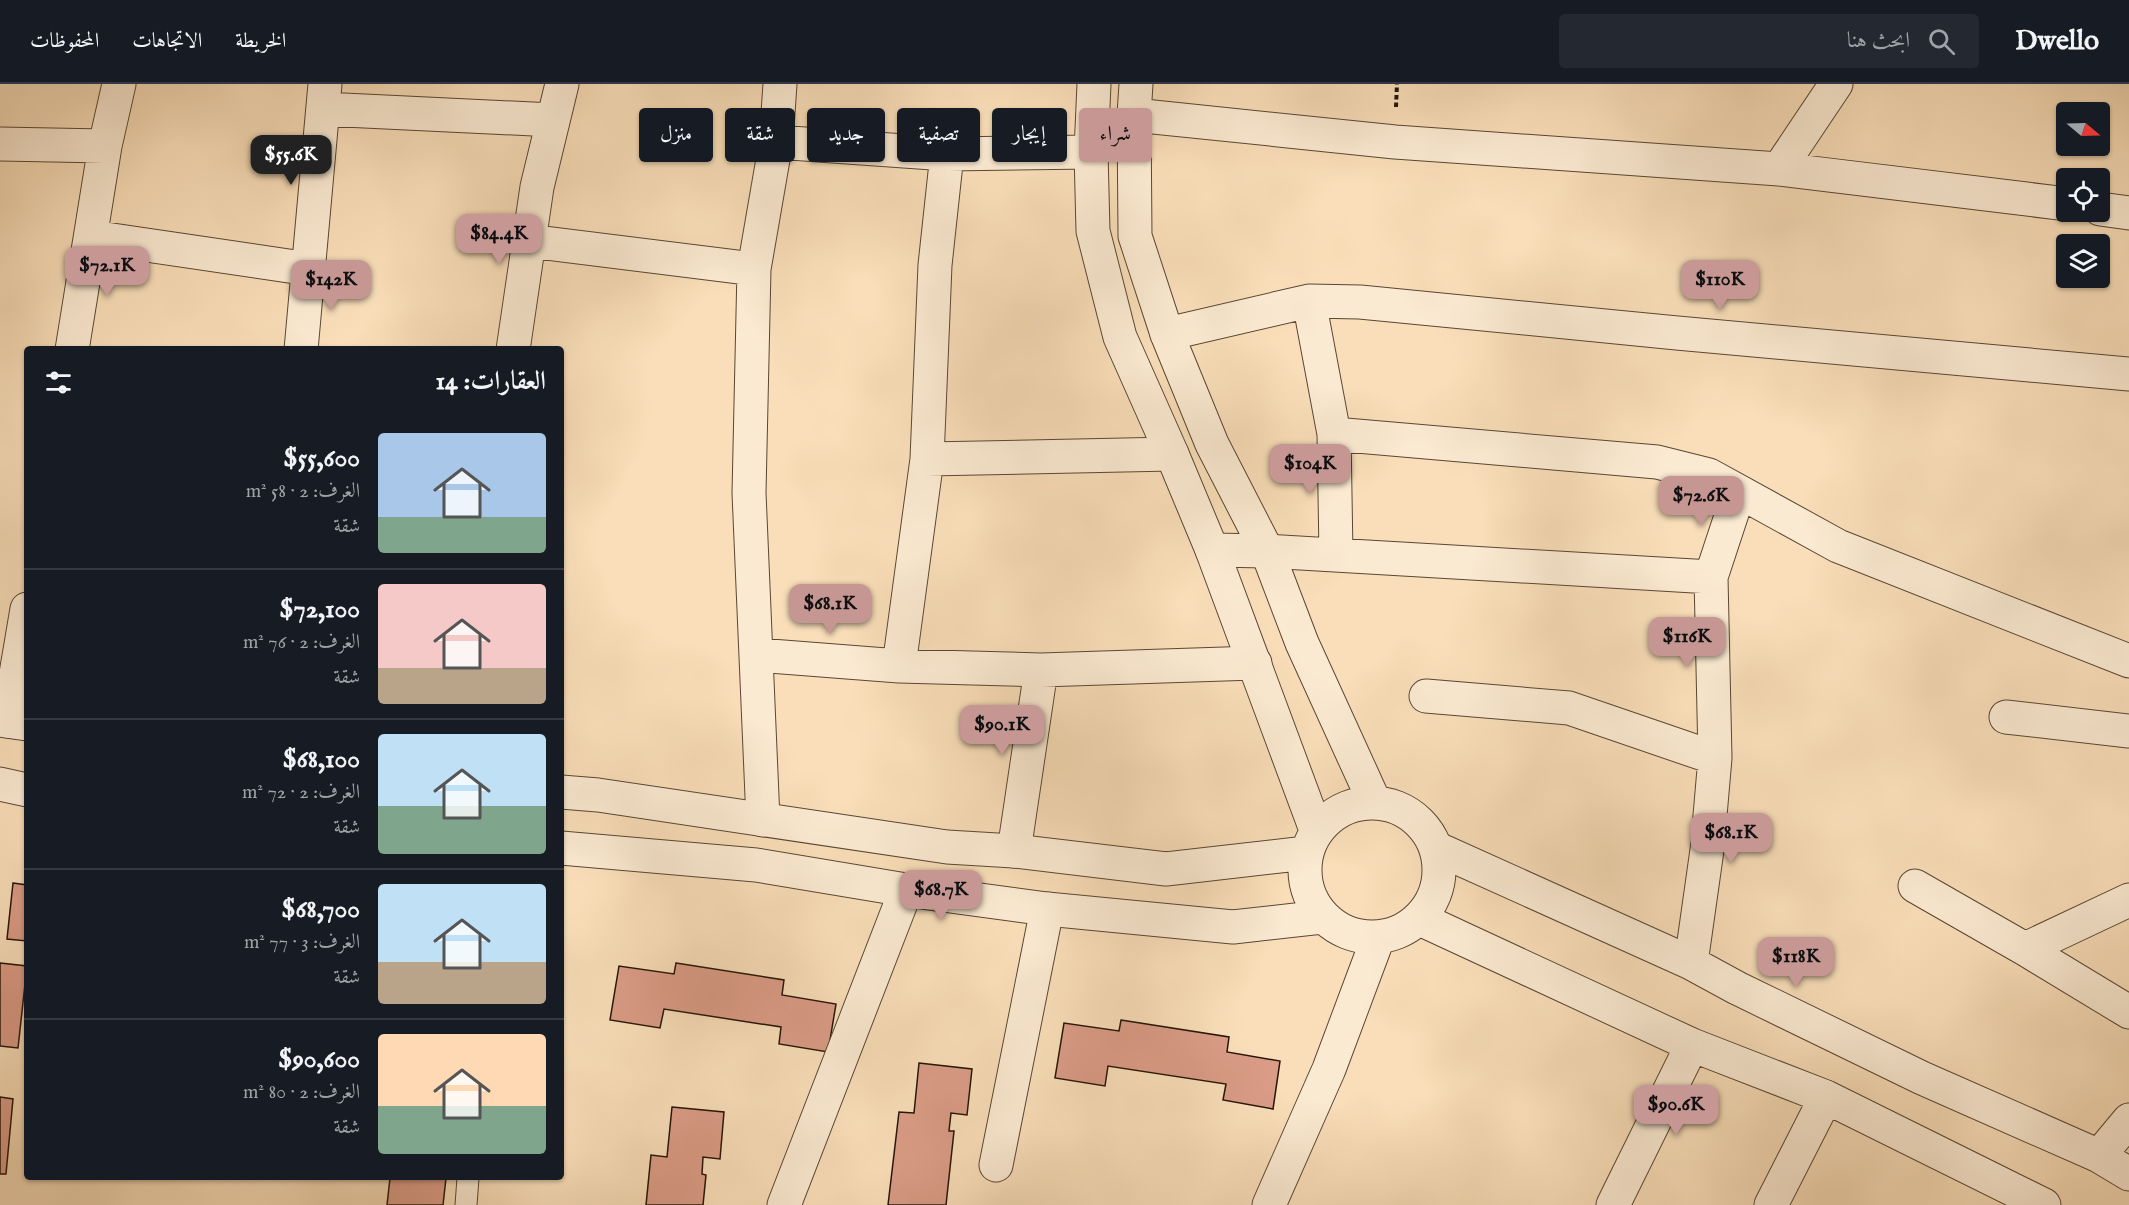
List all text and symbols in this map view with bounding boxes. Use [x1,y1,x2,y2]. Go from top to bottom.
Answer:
search box [1559,14,1979,68]
text: Dwello [2015,24,2099,59]
icon: search [1925,25,1958,58]
text: ابحث هنا [1847,27,1910,55]
text: المحفوظات [30,28,99,55]
text: الاتجاهات [132,28,202,55]
text: الخريطة [235,28,286,55]
north arrow [2056,102,2110,156]
map controls [2056,102,2110,288]
chip: منزل [639,108,713,162]
chip: شقة [725,108,795,162]
chip: جديد [807,108,885,162]
chip: تصفية [897,108,980,162]
chip: إيجار [992,108,1067,162]
chip: شراء [1079,108,1152,162]
pin: $55.6K [242,135,340,186]
text: $55.6K [265,142,317,167]
button: locate [2056,168,2110,222]
pin: $84.4K [450,214,548,265]
text: $84.4K [470,221,528,246]
button: layers [2056,234,2110,288]
pin: $72.1K [58,246,156,297]
text: $72.1K [79,253,135,278]
pin: $142K [289,260,373,311]
pin: $110K [1678,260,1762,311]
text: $142K [305,267,357,292]
text: $110K [1695,267,1745,292]
text: العقارات: 14 [435,365,546,398]
icon: filters [42,366,75,399]
text: $55,600 [283,442,360,475]
pin: $104K [1268,444,1352,495]
text: $104K [1284,451,1336,476]
icon: home [426,457,498,529]
pin: $72.6K [1652,476,1750,527]
text: الغرف: 2 · 58 m² [246,479,360,504]
text: $72.6K [1672,483,1730,508]
text: شقة [334,514,360,539]
pin: $68.1K [781,584,879,635]
text: $68.1K [803,591,857,616]
text: $72,100 [279,593,360,626]
icon: home [426,608,498,680]
pin: $116K [1645,617,1729,668]
text: $116K [1663,624,1711,649]
text: الغرف: 2 · 76 m² [243,630,360,655]
text: شقة [334,665,360,690]
pin: $90.1K [953,705,1051,756]
text: $90.1K [974,712,1030,737]
text: $68,100 [282,743,360,776]
icon: home [426,758,498,830]
text: الغرف: 2 · 72 m² [242,780,360,805]
pin: $68.1K [1682,813,1780,864]
text: شقة [334,815,360,840]
text: $68.1K [1704,820,1758,845]
pin: $68.7K [892,870,990,921]
text: $68.7K [914,877,968,902]
text: $68,700 [281,893,360,926]
icon: home [426,908,498,980]
text: الغرف: 3 · 77 m² [244,930,360,955]
pin: $118K [1754,937,1838,988]
text: $118K [1772,944,1820,969]
text: شقة [334,965,360,990]
text: $90,600 [278,1043,360,1076]
icon: home [426,1058,498,1130]
text: الغرف: 2 · 80 m² [243,1080,360,1105]
pin: $90.6K [1627,1085,1725,1136]
text: $90.6K [1648,1092,1704,1117]
text: شقة [334,1115,360,1140]

